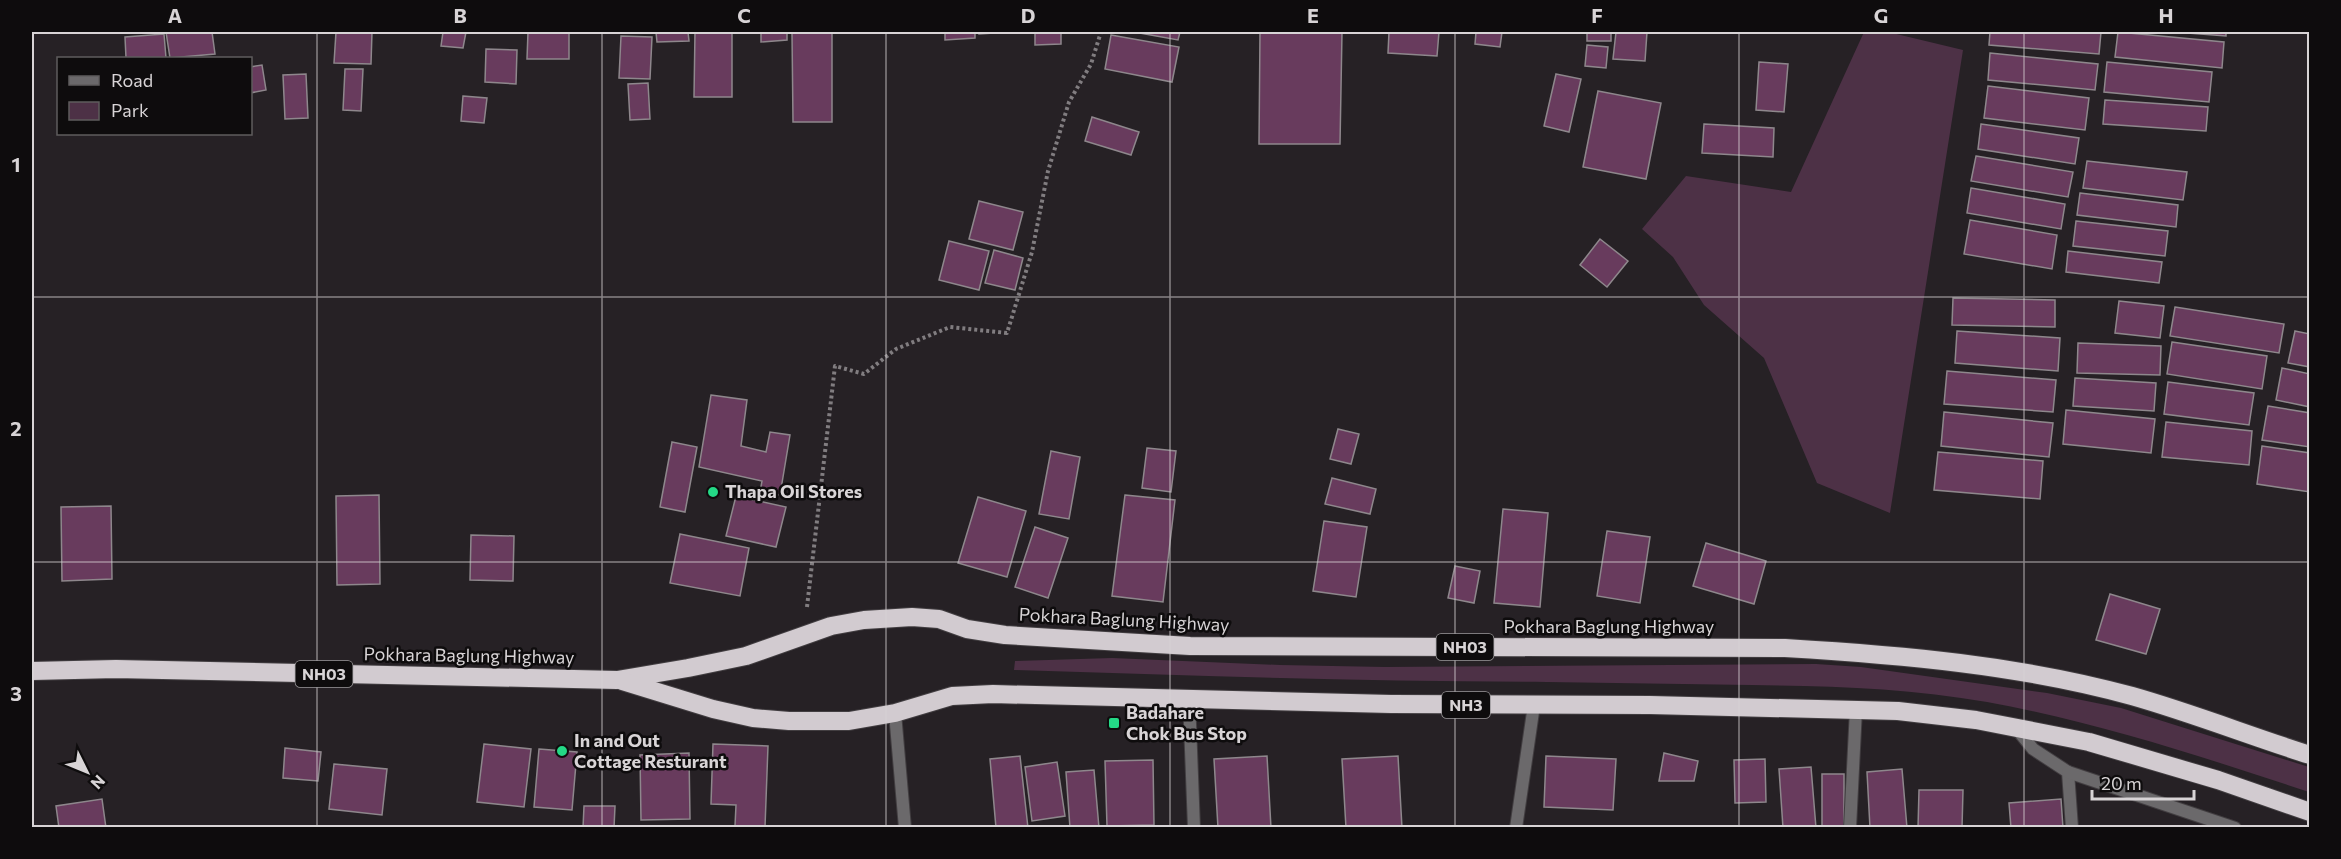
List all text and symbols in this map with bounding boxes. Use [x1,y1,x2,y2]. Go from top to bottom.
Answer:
text: A [168,3,182,27]
text: B [453,3,467,27]
text: C [737,3,751,27]
text: D [1021,3,1035,27]
text: E [1307,3,1319,27]
text: F [1591,3,1603,27]
text: G [1874,3,1888,27]
text: H [2159,3,2174,27]
legend [57,57,252,135]
text: Road [111,69,153,91]
text: Park [111,99,149,121]
text: 1 [11,152,21,176]
text: 2 [10,416,22,440]
place label: Thapa Oil Stores [725,480,862,502]
marker: Thapa Oil Stores [706,485,720,499]
street label: Pokhara Baglung Highway [1018,603,1230,636]
street label: Pokhara Baglung Highway [1504,615,1714,637]
road number: NH03 [1436,634,1494,660]
street label: Pokhara Baglung Highway [363,642,575,668]
road number: NH03 [296,661,352,687]
text: 3 [10,681,22,705]
road number: NH3 [1442,692,1490,718]
place label: Badahare Chok Bus Stop [1126,701,1247,744]
marker: Badahare Chok Bus Stop [1107,716,1121,730]
place label: In and Out Cottage Resturant [574,729,727,772]
north arrow [57,742,117,802]
marker: In and Out Cottage Resturant [555,744,569,758]
scale bar [2092,763,2194,801]
text: N [87,772,109,793]
text: 20 m [2101,772,2142,794]

